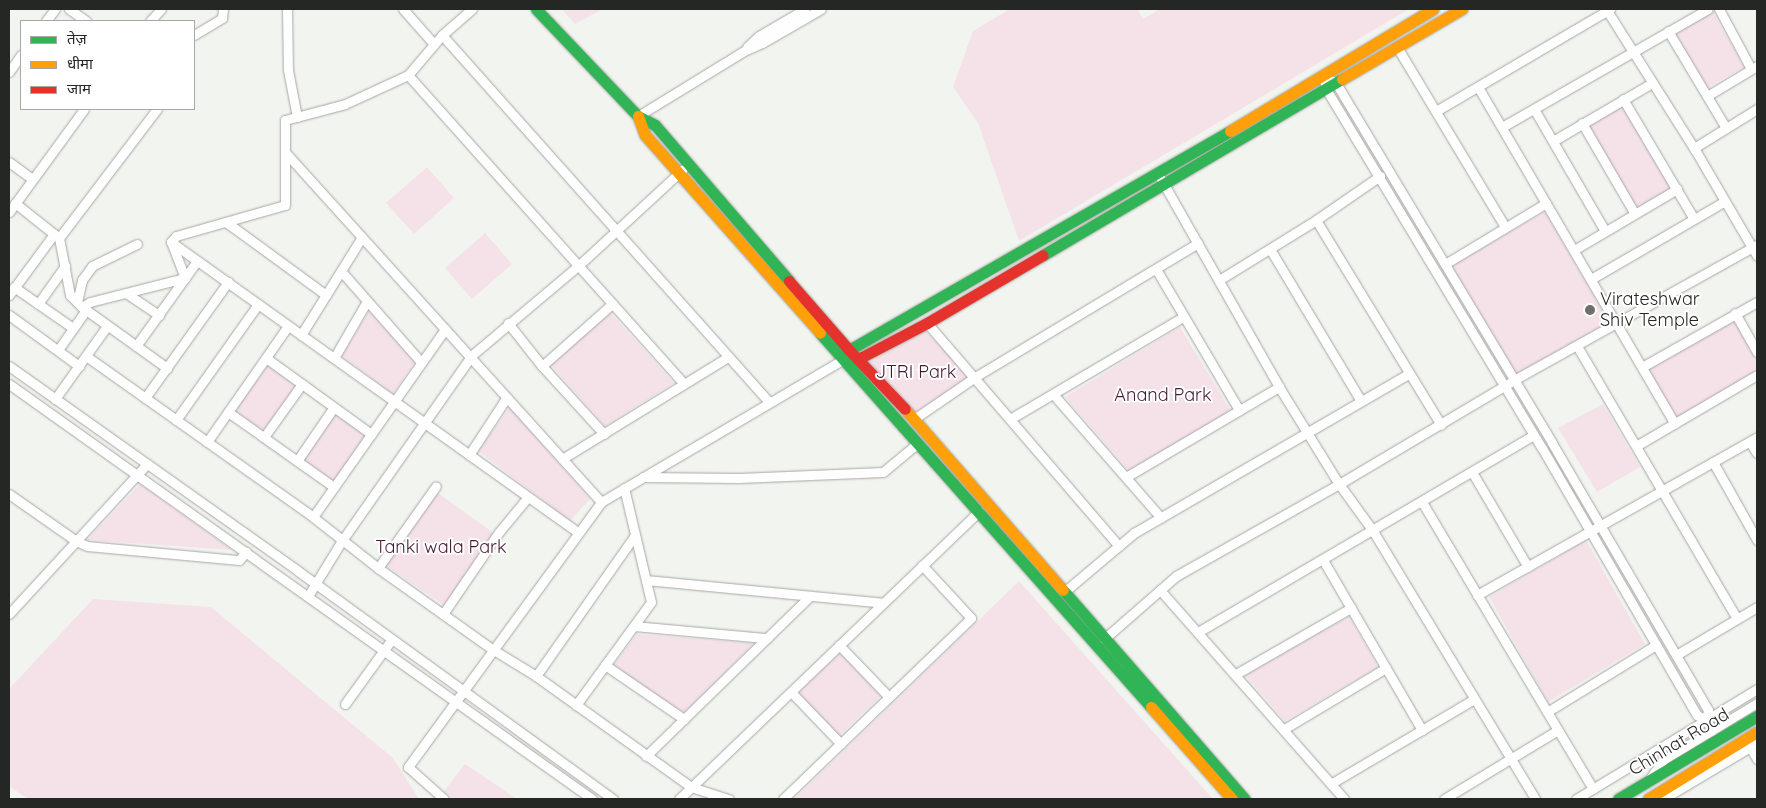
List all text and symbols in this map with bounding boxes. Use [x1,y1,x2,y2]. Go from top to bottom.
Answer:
legend [20,20,195,110]
text: तेज़ [67,29,87,48]
text: धीमा [67,54,93,73]
text: जाम [67,79,91,98]
place label: Virateshwar Shiv Temple [1600,289,1700,332]
marker: Virateshwar Shiv Temple [1584,304,1596,316]
park label: JTRI Park [876,361,956,383]
park label: Anand Park [1114,384,1212,406]
park label: Tanki wala Park [375,536,507,558]
street label: Chinhat Road [1625,704,1733,780]

